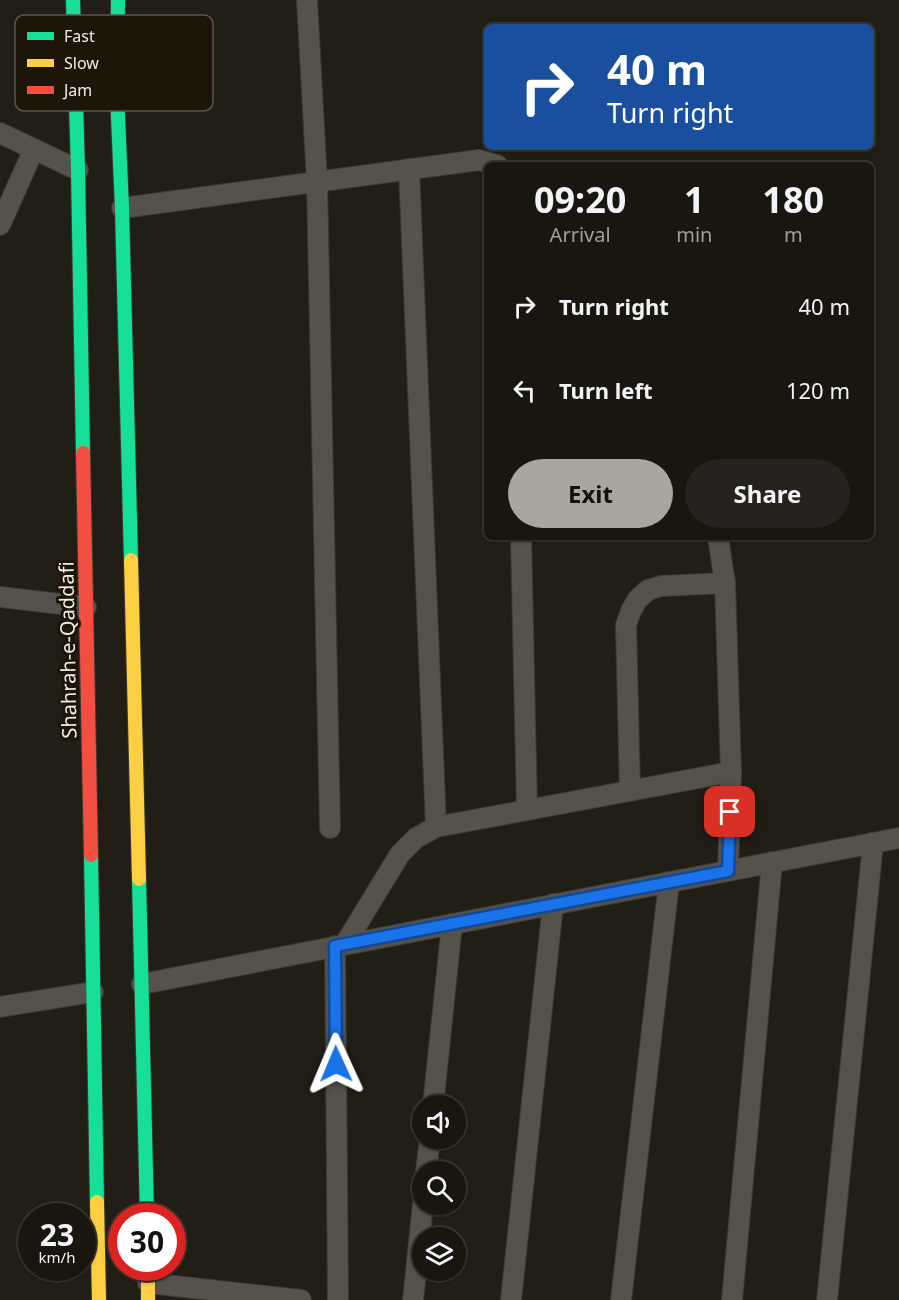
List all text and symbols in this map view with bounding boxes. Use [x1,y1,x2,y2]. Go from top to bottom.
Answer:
legend [15,15,213,111]
text: Fast [64,25,95,47]
text: 40 m [607,40,707,97]
icon: right [508,48,586,126]
text: Slow [64,52,99,74]
text: Jam [62,79,92,101]
text: Turn right [607,94,733,131]
text: 09:20 [534,175,626,224]
text: 1 [684,175,705,224]
text: 180 [762,175,824,224]
text: Arrival [550,221,611,248]
text: min [676,221,712,248]
text: m [784,221,803,248]
icon: right [508,290,541,323]
text: Turn right [559,291,669,321]
text: 40 m [799,291,850,321]
icon: left [508,374,541,407]
text: Turn left [559,375,653,405]
text: 120 m [786,375,850,405]
button: Exit [508,459,673,528]
button: Share [685,459,850,528]
street label: Shahrah-e-Qaddafi [52,561,83,739]
pin [704,786,755,837]
icon: arrive [713,795,746,828]
position arrow [304,1032,368,1096]
map controls [412,1095,466,1281]
button: sound [412,1095,466,1149]
button: search [412,1161,466,1215]
speed limit sign: 30 [108,1203,186,1281]
text: 23 [40,1214,74,1255]
button: layers [412,1227,466,1281]
text: km/h [39,1247,75,1267]

